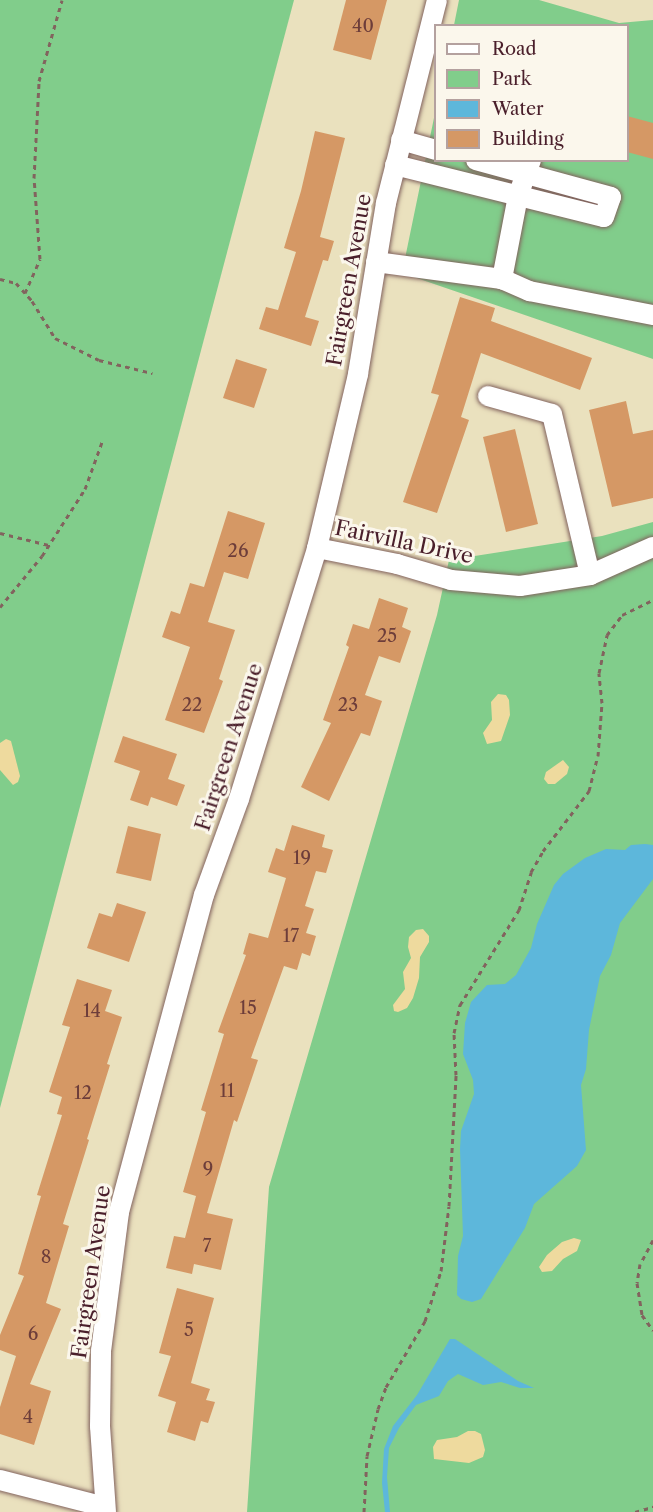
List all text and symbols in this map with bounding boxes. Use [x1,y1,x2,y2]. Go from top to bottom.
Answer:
house number: 40 [352,15,374,37]
legend [434,24,629,162]
text: Road [492,38,537,60]
text: Park [492,68,531,90]
text: Water [492,98,544,120]
text: Building [492,128,564,150]
street label: Fairgreen Avenue [321,191,377,369]
street label: Fairvilla Drive [333,515,475,569]
house number: 26 [228,540,248,562]
house number: 25 [377,625,397,647]
street label: Fairgreen Avenue [190,660,268,834]
house number: 22 [182,694,202,716]
house number: 23 [338,694,358,716]
house number: 19 [293,847,311,869]
house number: 17 [283,925,299,947]
house number: 15 [239,997,257,1019]
house number: 14 [83,1000,101,1022]
house number: 11 [219,1080,235,1102]
house number: 12 [74,1082,92,1104]
house number: 9 [203,1158,213,1180]
street label: Fairgreen Avenue [66,1183,116,1361]
house number: 7 [203,1235,211,1257]
house number: 8 [41,1246,51,1268]
house number: 5 [184,1319,194,1341]
house number: 6 [28,1323,38,1345]
house number: 4 [23,1406,33,1428]

